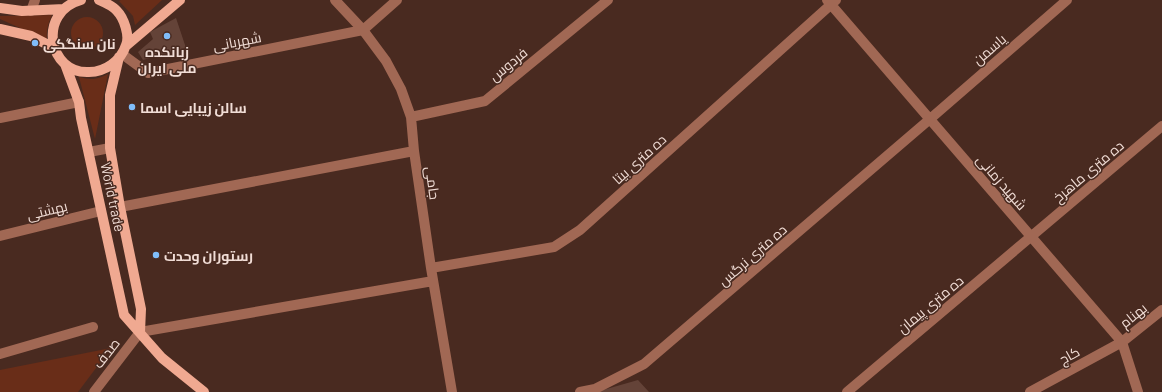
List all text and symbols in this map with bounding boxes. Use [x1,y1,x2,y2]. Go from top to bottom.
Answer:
street label: شهربانی [211,28,263,54]
street label: یاسمن [969,30,1009,68]
marker: زبانکده ملی ایران [162,31,172,41]
place label: نان سنگکى [43,35,116,53]
marker: نان سنگکى [30,38,40,48]
place label: زبانکده ملی ایران [138,43,196,77]
street label: فردوس [486,44,530,84]
place label: سالن زیبایی اسما [140,99,247,117]
marker: سالن زیبایی اسما [127,102,137,112]
street label: ده متری بیتا [609,130,669,188]
street label: ده متری ماهرخ [1049,137,1127,206]
street label: شهید زمانی [973,151,1031,213]
street label: World trade [97,161,129,233]
street label: جامی [422,165,444,201]
street label: بهشتی [25,197,69,223]
street label: ده متری نرگس [714,221,790,289]
place label: رستوران وحدت [164,247,253,265]
marker: رستوران وحدت [151,250,161,260]
street label: ده متری پیمان [893,271,968,338]
street label: بهنام [1116,299,1151,333]
street label: صدف [89,335,123,371]
street label: کاج [1056,342,1083,368]

